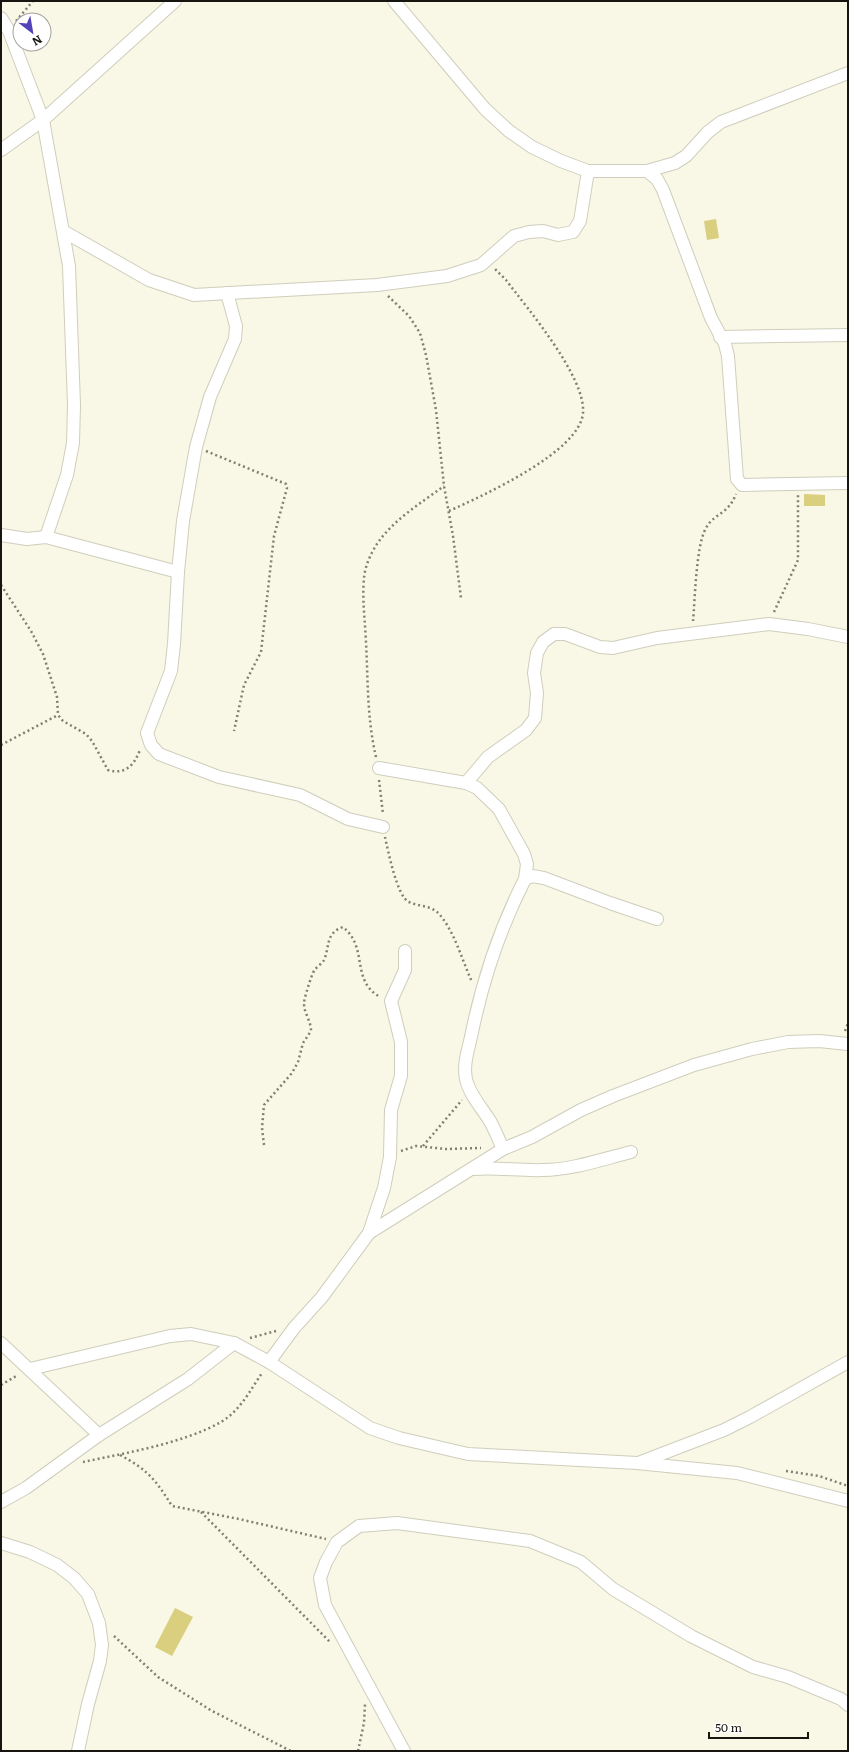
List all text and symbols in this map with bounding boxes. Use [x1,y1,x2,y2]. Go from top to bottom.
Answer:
north arrow [12,12,52,52]
text: N [30,32,46,51]
scale bar [709,1714,808,1740]
text: 50 m [715,1718,742,1736]

